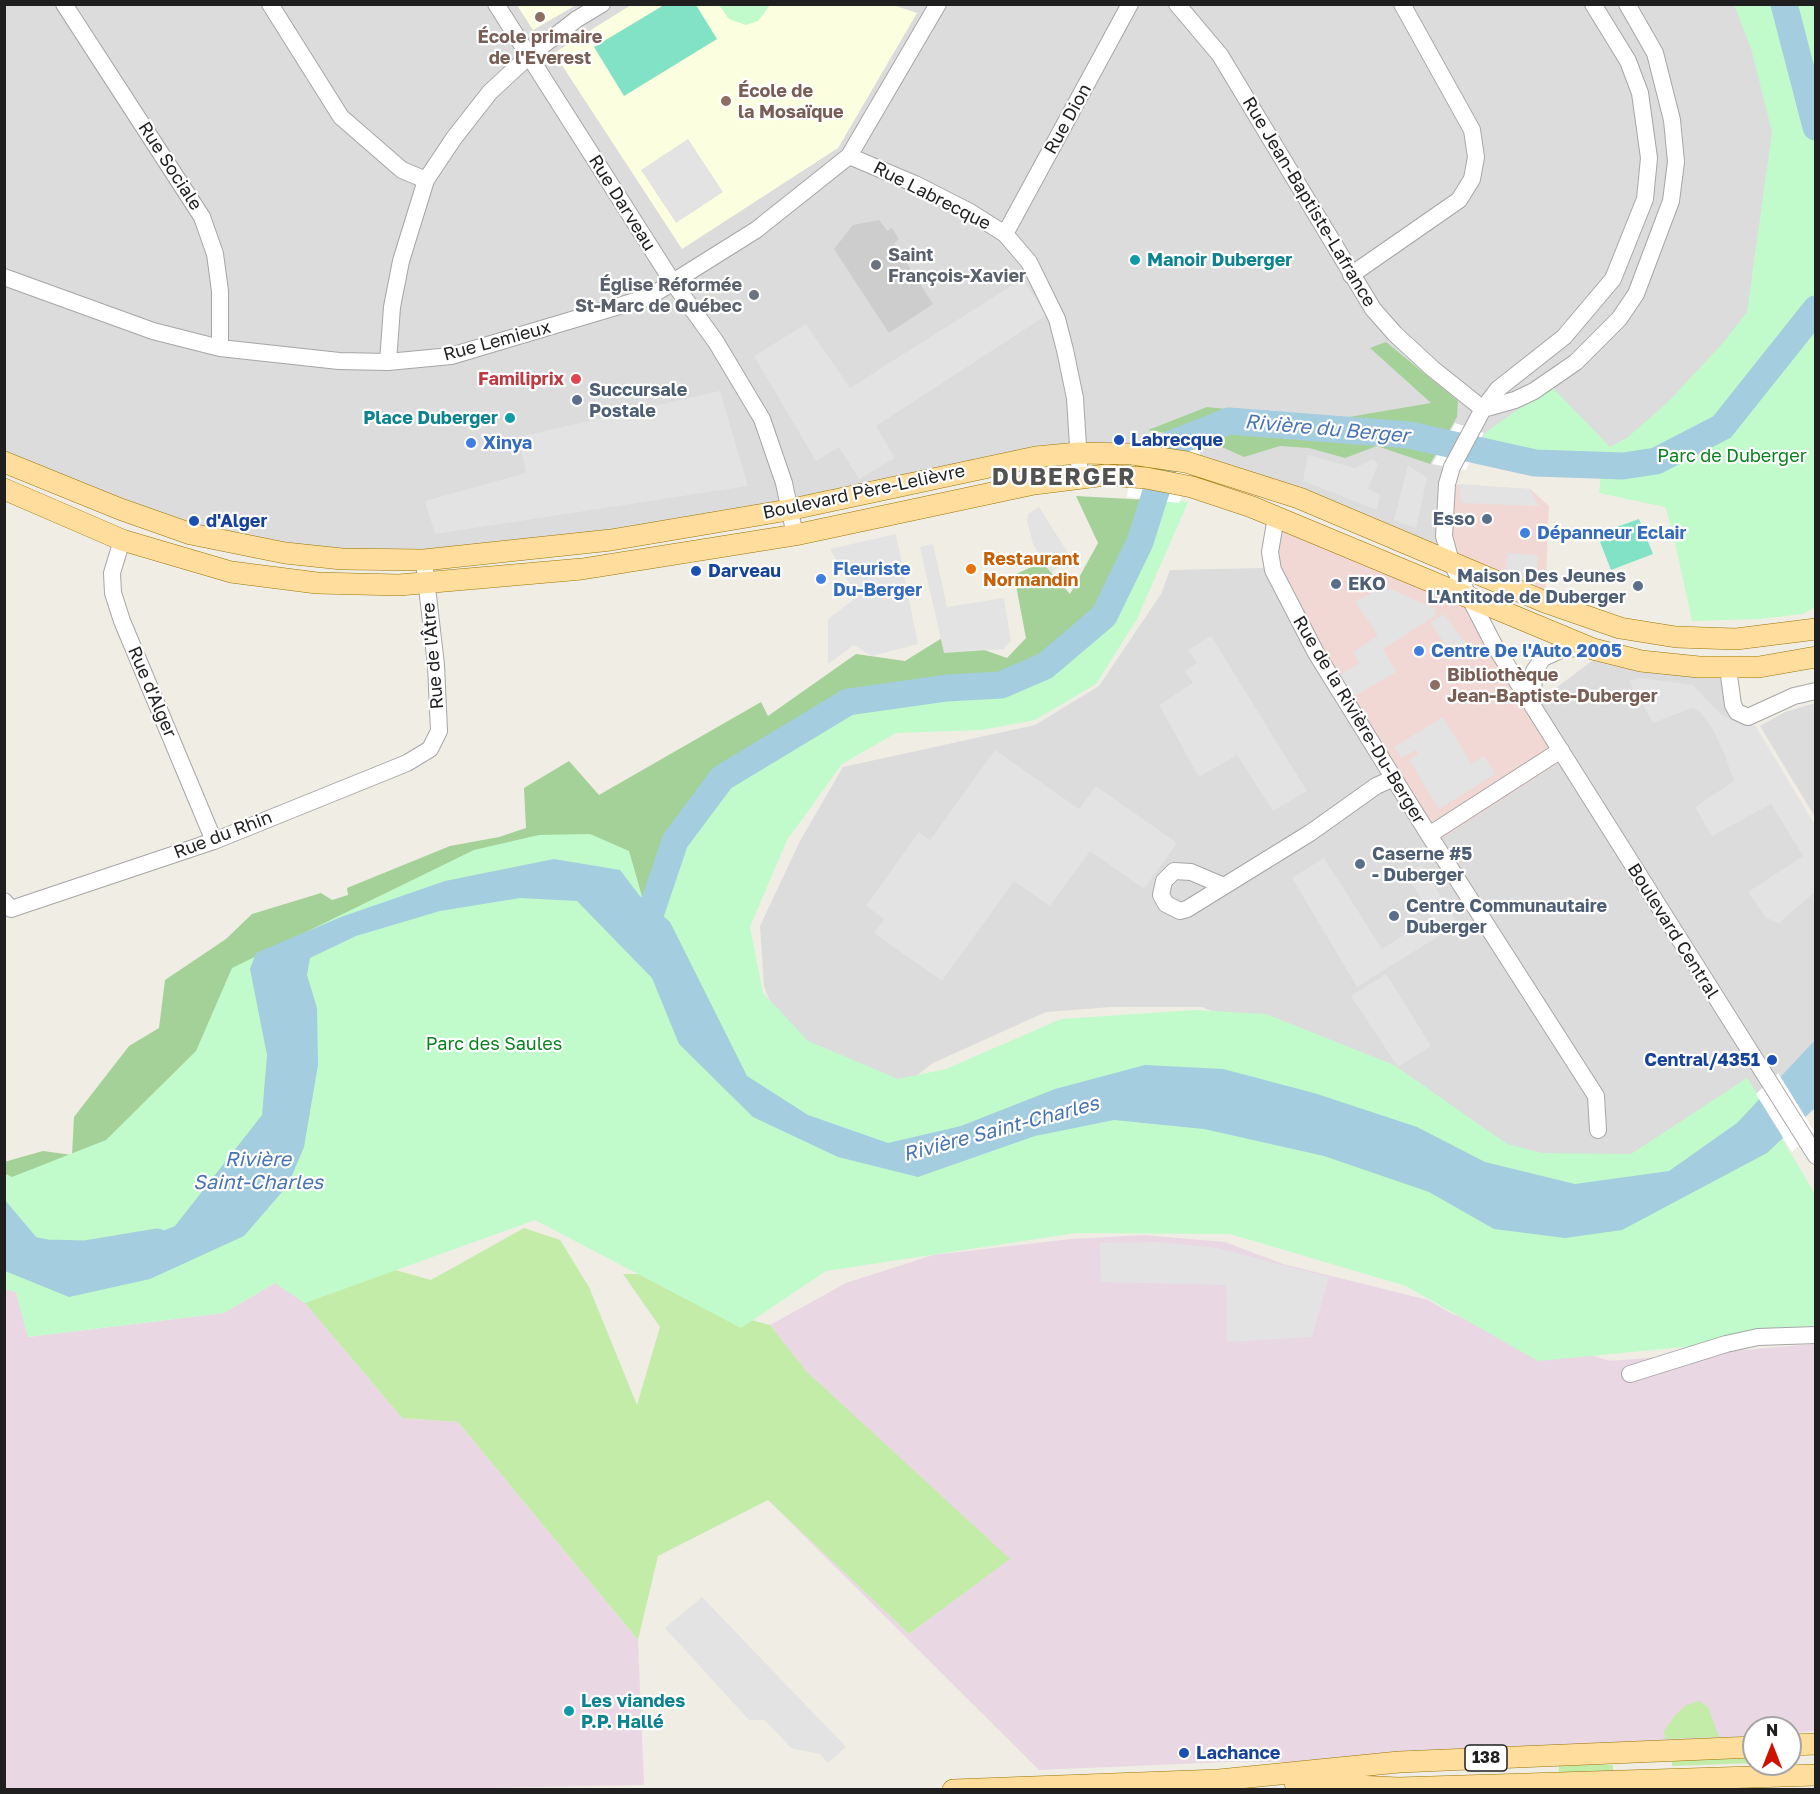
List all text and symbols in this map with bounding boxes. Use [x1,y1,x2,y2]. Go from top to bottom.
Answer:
marker: École primaire de l'Everest [533,10,547,24]
place label: École primaire de l'Everest [478,26,602,68]
place label: École de la Mosaïque [738,80,844,122]
street label: Rue Dion [1040,80,1096,158]
street label: Rue Jean-Baptiste-Lafrance [1238,93,1380,311]
marker: École de la Mosaïque [719,94,733,108]
street label: Rue Sociale [133,118,207,214]
street label: Rue Darveau [584,151,660,255]
street label: Rue Labrecque [870,157,994,235]
place label: Saint François-Xavier [888,244,1026,286]
place label: Manoir Duberger [1147,249,1292,271]
marker: Manoir Duberger [1128,253,1142,267]
marker: Saint François-Xavier [869,258,883,272]
place label: Église Réformée St-Marc de Québec [575,274,742,316]
marker: Église Réformée St-Marc de Québec [747,288,761,302]
street label: Rue Lemieux [441,316,553,366]
place label: Familiprix [478,368,564,390]
marker: Familiprix [569,372,583,386]
place label: Succursale Postale [589,379,687,422]
marker: Succursale Postale [570,393,584,407]
place label: Place Duberger [363,407,498,429]
water label: Rivière du Berger [1244,410,1410,448]
marker: Place Duberger [503,411,517,425]
place label: Labrecque [1131,429,1223,451]
place label: Xinya [483,432,532,454]
marker: Labrecque [1112,433,1126,447]
marker: Xinya [464,436,478,450]
park label: Parc de Duberger [1657,445,1807,467]
street label: Boulevard Père-Lelièvre [761,460,967,524]
district label: DUBERGER [992,463,1136,491]
place label: Esso [1433,508,1475,530]
place label: d'Alger [206,510,267,532]
marker: Esso [1480,512,1494,526]
marker: d'Alger [187,514,201,528]
place label: Dépanneur Eclair [1537,522,1687,544]
marker: Dépanneur Eclair [1518,526,1532,540]
place label: Restaurant Normandin [983,548,1079,590]
place label: Fleuriste Du-Berger [833,558,922,600]
place label: Darveau [708,560,781,582]
marker: Restaurant Normandin [964,562,978,576]
marker: Darveau [689,564,703,578]
place label: Maison Des Jeunes L'Antitode de Duberger [1427,565,1626,608]
marker: Fleuriste Du-Berger [814,572,828,586]
place label: EKO [1348,573,1386,595]
marker: EKO [1329,577,1343,591]
marker: Maison Des Jeunes L'Antitode de Duberger [1631,579,1645,593]
street label: Rue de l'Âtre [418,602,448,710]
street label: Rue de la Rivière-Du-Berger [1288,612,1430,828]
place label: Centre De l'Auto 2005 [1431,640,1622,662]
street label: Rue d'Alger [123,643,181,741]
marker: Centre De l'Auto 2005 [1412,644,1426,658]
place label: Bibliothèque Jean-Baptiste-Duberger [1447,664,1658,706]
marker: Bibliothèque Jean-Baptiste-Duberger [1428,678,1442,692]
street label: Rue du Rhin [171,806,275,864]
place label: Caserne #5 - Duberger [1372,843,1472,886]
marker: Caserne #5 - Duberger [1353,857,1367,871]
street label: Boulevard Central [1623,860,1723,1002]
place label: Centre Communautaire Duberger [1406,895,1607,938]
marker: Centre Communautaire Duberger [1387,909,1401,923]
park label: Parc des Saules [426,1033,562,1055]
place label: Central/4351 [1644,1049,1760,1071]
marker: Central/4351 [1765,1053,1779,1067]
water label: Rivière Saint-Charles [901,1091,1101,1167]
water label: Rivière Saint-Charles [193,1148,323,1195]
place label: Les viandes P.P. Hallé [581,1690,685,1732]
marker: Les viandes P.P. Hallé [562,1704,576,1718]
north arrow [1742,1716,1802,1776]
text: N [1766,1720,1778,1740]
place label: Lachance [1196,1742,1280,1764]
road number: 138 [1465,1745,1507,1771]
marker: Lachance [1177,1746,1191,1760]

